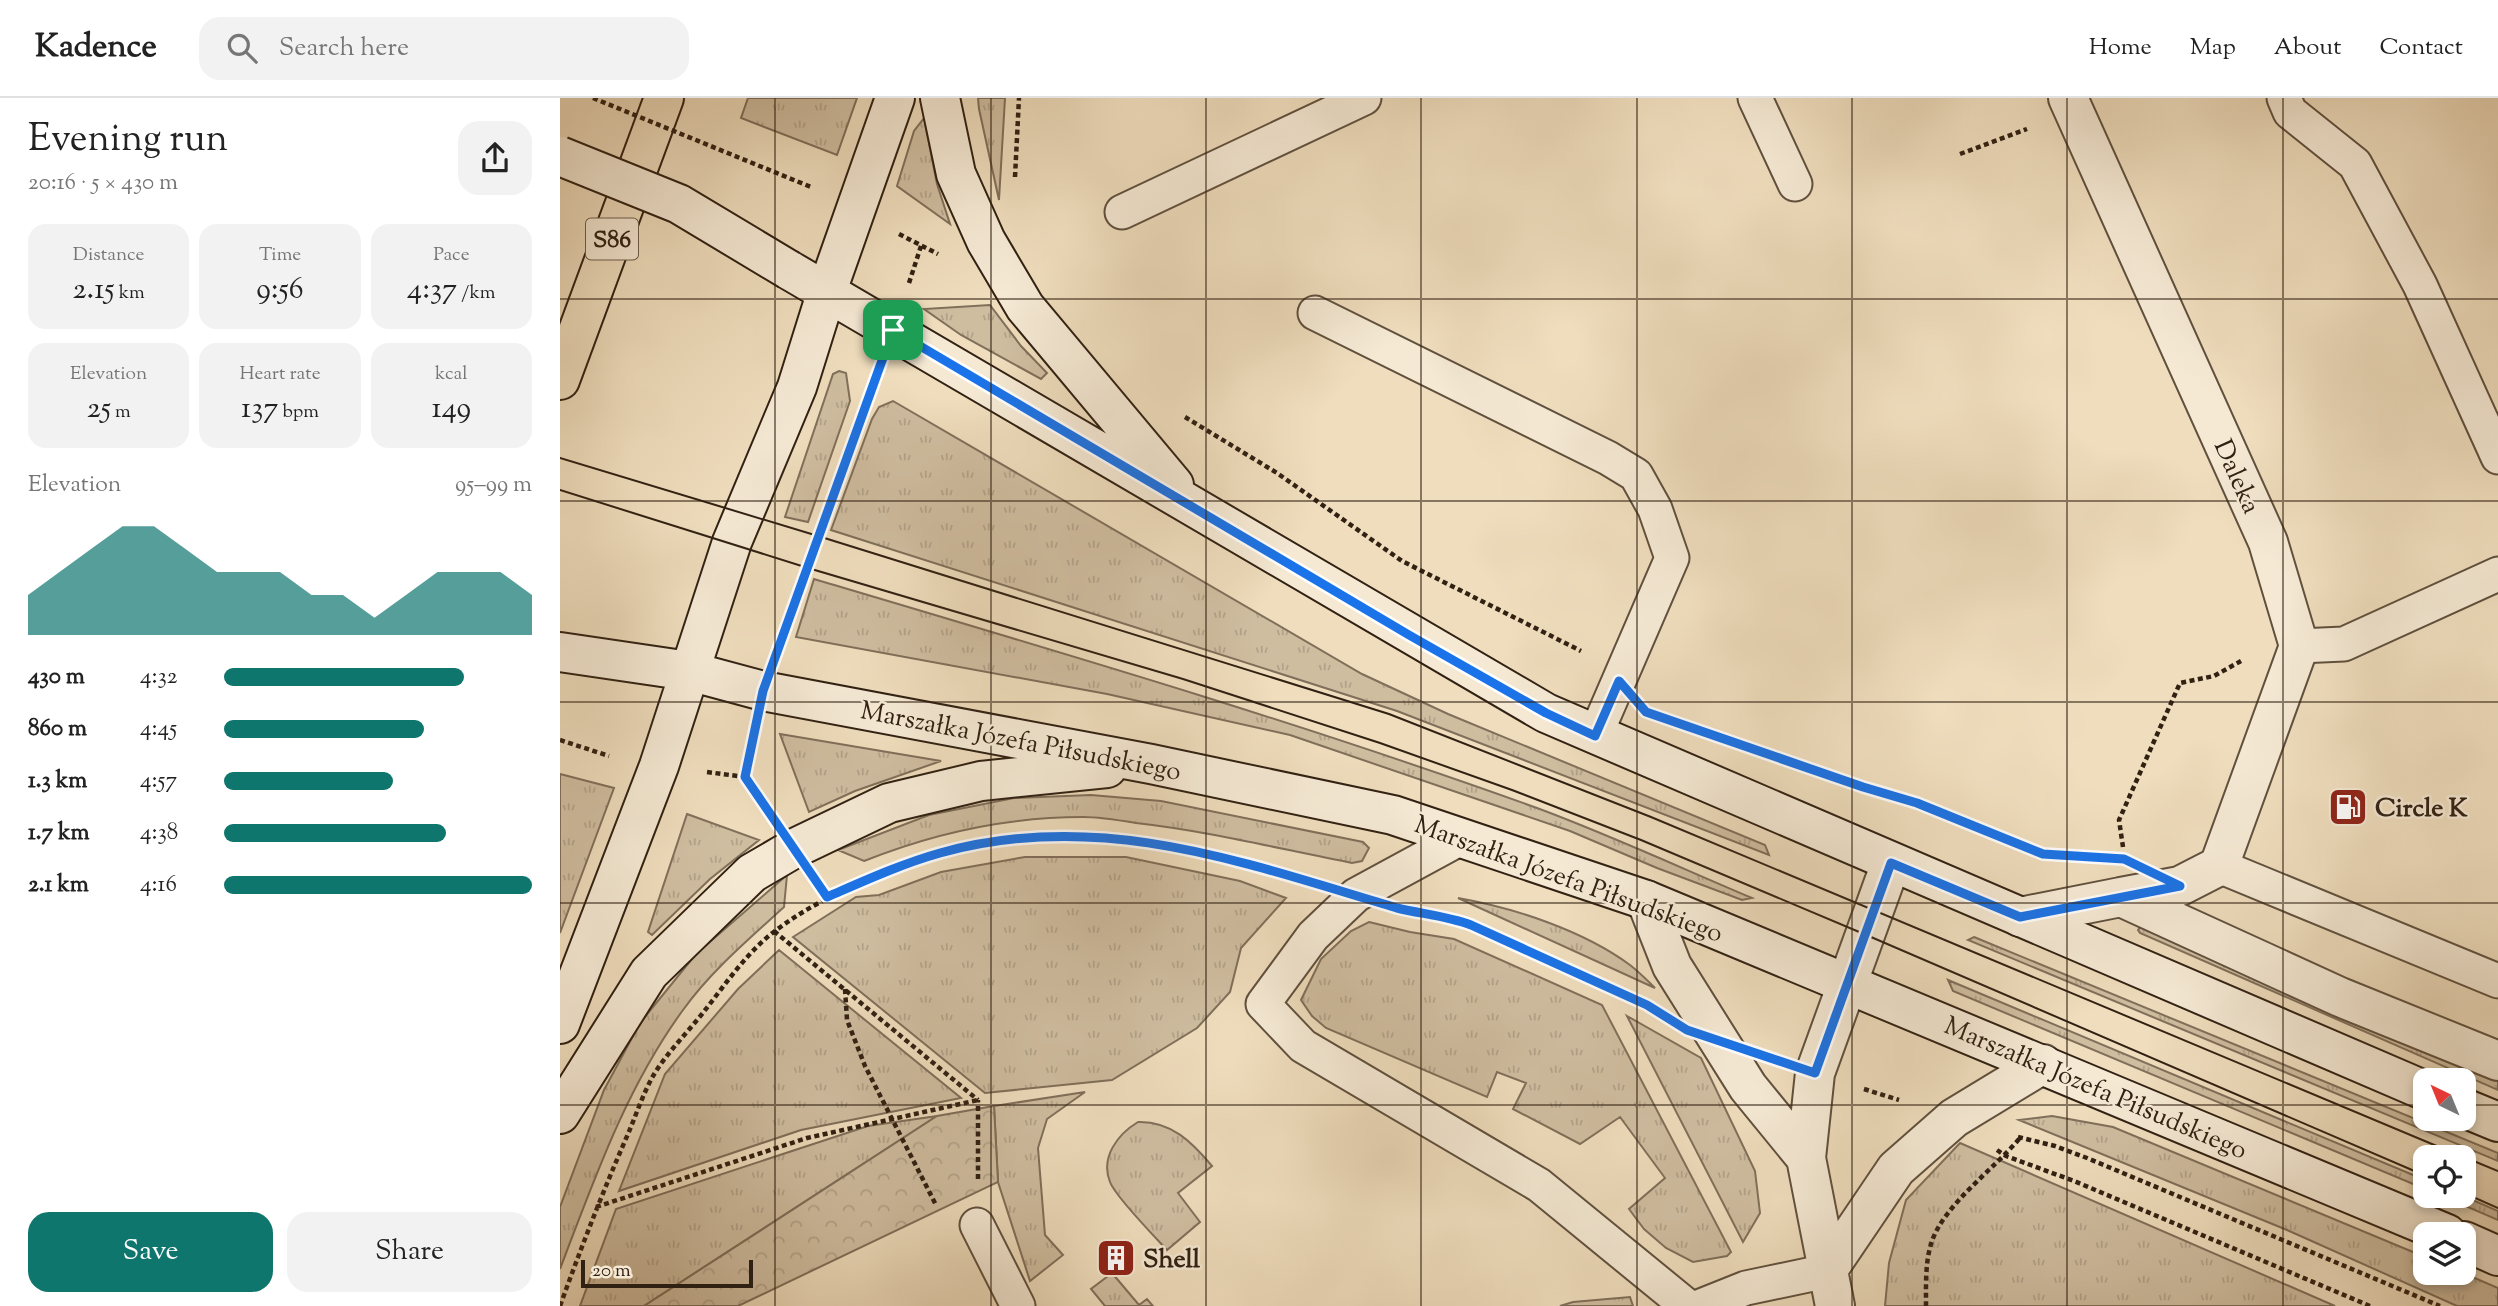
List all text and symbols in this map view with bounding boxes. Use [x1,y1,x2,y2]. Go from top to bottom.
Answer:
search box [199,17,689,80]
text: Kadence [35,24,157,72]
icon: search [223,29,261,67]
text: Search here [279,30,409,67]
text: Home [2089,31,2152,65]
text: Map [2190,31,2236,65]
text: About [2274,31,2341,65]
text: Contact [2379,31,2463,65]
text: Evening run [28,114,228,168]
button: share [458,121,532,195]
text: 20:16 · 5 × 430 m [28,167,178,200]
road number: S86 [586,218,638,260]
text: Distance [73,242,144,269]
text: Time [259,242,301,269]
text: Pace [433,242,470,269]
text: 2.15 [73,269,115,312]
text: 9:56 [256,269,304,312]
text: 4:37 [407,269,457,312]
text: km [115,280,145,307]
text: /km [457,280,496,307]
pin [863,300,923,360]
icon: arrive [874,311,912,349]
text: Elevation [70,361,147,388]
text: Heart rate [239,361,321,388]
text: kcal [435,361,468,388]
text: 25 [87,388,111,431]
text: 137 [241,388,278,431]
text: 149 [432,388,471,431]
text: m [111,399,131,426]
text: bpm [278,399,319,426]
street label: Daleka [2203,434,2268,520]
text: Elevation [28,469,121,502]
text: 95–99 m [455,469,532,502]
text: 430 m [28,661,85,694]
text: 4:32 [140,661,178,694]
street label: Marszałka Józefa Piłsudskiego [857,693,1184,792]
text: 860 m [28,713,87,746]
text: 4:45 [140,713,177,746]
text: 1.3 km [28,765,87,798]
text: 4:57 [140,765,177,798]
fuel station icon: Circle K [2327,786,2369,828]
place label: Circle K [2375,791,2468,828]
street label: Marszałka Józefa Piłsudskiego [1409,807,1728,953]
text: 1.7 km [28,817,90,850]
text: 4:38 [140,817,178,850]
text: 2.1 km [28,869,89,902]
text: 4:16 [140,869,177,902]
street label: Marszałka Józefa Piłsudskiego [1938,1009,2252,1170]
north arrow [2413,1068,2476,1130]
map controls [2413,1068,2476,1285]
button: locate [2413,1145,2476,1208]
button: Save [28,1212,273,1292]
button: Share [287,1212,532,1292]
button: layers [2413,1222,2476,1285]
building icon: Shell [1095,1237,1137,1279]
place label: Shell [1143,1242,1201,1279]
scale bar [581,1257,752,1289]
text: 20 m [592,1258,631,1285]

